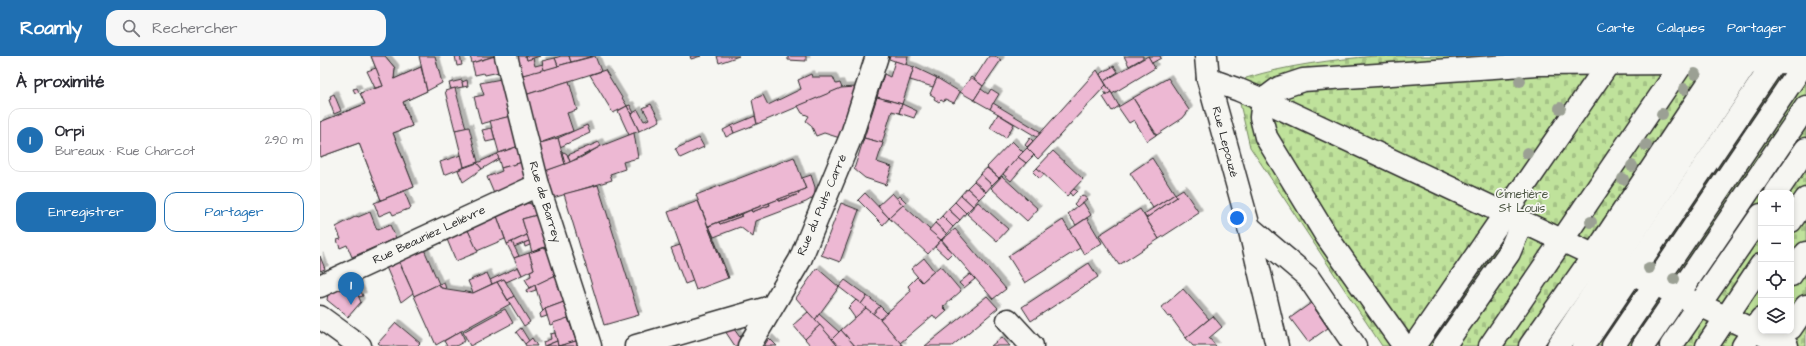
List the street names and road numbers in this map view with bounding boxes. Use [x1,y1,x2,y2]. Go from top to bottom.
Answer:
street label: Rue Lepouzé [1207,105,1243,180]
street label: Rue du Puits Carré [793,151,851,258]
street label: Rue de Barrey [524,159,566,246]
street label: Rue Beauniez Lelièvre [370,201,489,269]

